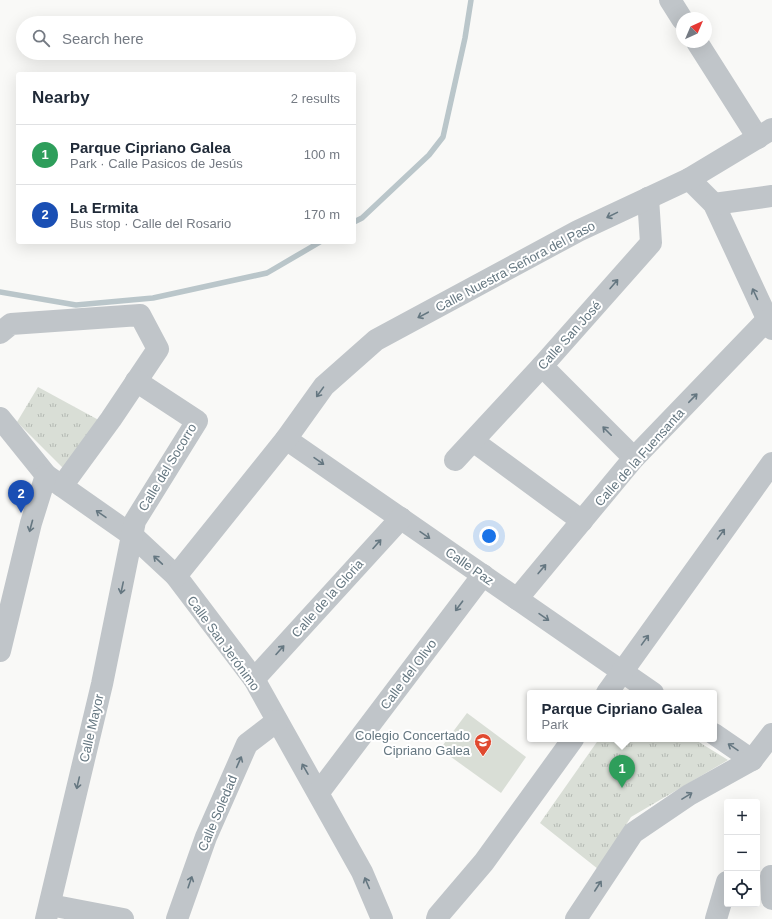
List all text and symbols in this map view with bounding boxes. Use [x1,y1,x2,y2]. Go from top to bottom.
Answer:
north arrow [676,12,712,48]
search box [16,16,356,60]
icon: search [30,27,52,49]
text: Search here [62,30,144,47]
text: Nearby [32,88,90,107]
text: 2 results [291,91,340,106]
text: Parque Cipriano Galea [70,139,231,156]
text: 1 [41,147,49,162]
text: 100 m [304,147,340,162]
text: Park · Calle Pasicos de Jesús [70,156,243,171]
text: La Ermita [70,199,138,216]
text: 2 [41,207,49,222]
text: 170 m [304,207,340,222]
one-way arrow [607,212,619,219]
text: Bus stop · Calle del Rosario [70,216,231,231]
street label: Calle Nuestra Señora del Paso [433,218,598,315]
one-way arrow [610,279,619,290]
one-way arrow [751,288,758,300]
street label: Calle San José [535,298,604,373]
one-way arrow [417,311,429,319]
one-way arrow [316,386,324,397]
one-way arrow [688,393,698,403]
street label: Calle de la Fuensanta [591,405,688,509]
street label: Calle del Socorro [135,421,200,514]
one-way arrow [602,426,612,436]
one-way arrow [313,457,324,465]
pin: 2 [8,480,34,513]
one-way arrow [95,510,106,518]
one-way arrow [26,519,34,532]
your location [479,526,499,546]
one-way arrow [717,529,725,540]
one-way arrow [420,531,431,539]
one-way arrow [373,539,382,549]
street label: Calle Paz [443,544,497,589]
one-way arrow [153,556,164,565]
street label: Calle de la Gloria [288,556,367,640]
one-way arrow [538,563,547,574]
one-way arrow [117,581,125,594]
street label: Calle San Jerónimo [184,593,263,694]
one-way arrow [455,600,464,611]
one-way arrow [538,613,549,621]
one-way arrow [641,634,649,645]
street label: Calle del Olivo [377,636,440,712]
one-way arrow [275,645,285,655]
popup [527,690,717,742]
street label: Calle Mayor [76,692,107,764]
text: Parque Cipriano Galea [542,700,702,717]
text: Park [542,717,568,732]
place label: Colegio Concertado Cipriano Galea [355,728,471,758]
school or university icon: Colegio Concertado Cipriano Galea [473,732,493,757]
one-way arrow [728,743,739,751]
pin: 1 [609,755,635,788]
one-way arrow [236,756,243,768]
one-way arrow [300,763,308,775]
street label: Calle Soledad [195,773,240,853]
one-way arrow [74,776,82,789]
one-way arrow [681,792,692,800]
map controls [724,799,760,907]
button: + [724,799,760,835]
button: − [724,835,760,871]
button: locate [724,871,760,907]
one-way arrow [186,877,194,889]
one-way arrow [363,878,370,890]
one-way arrow [594,880,602,892]

